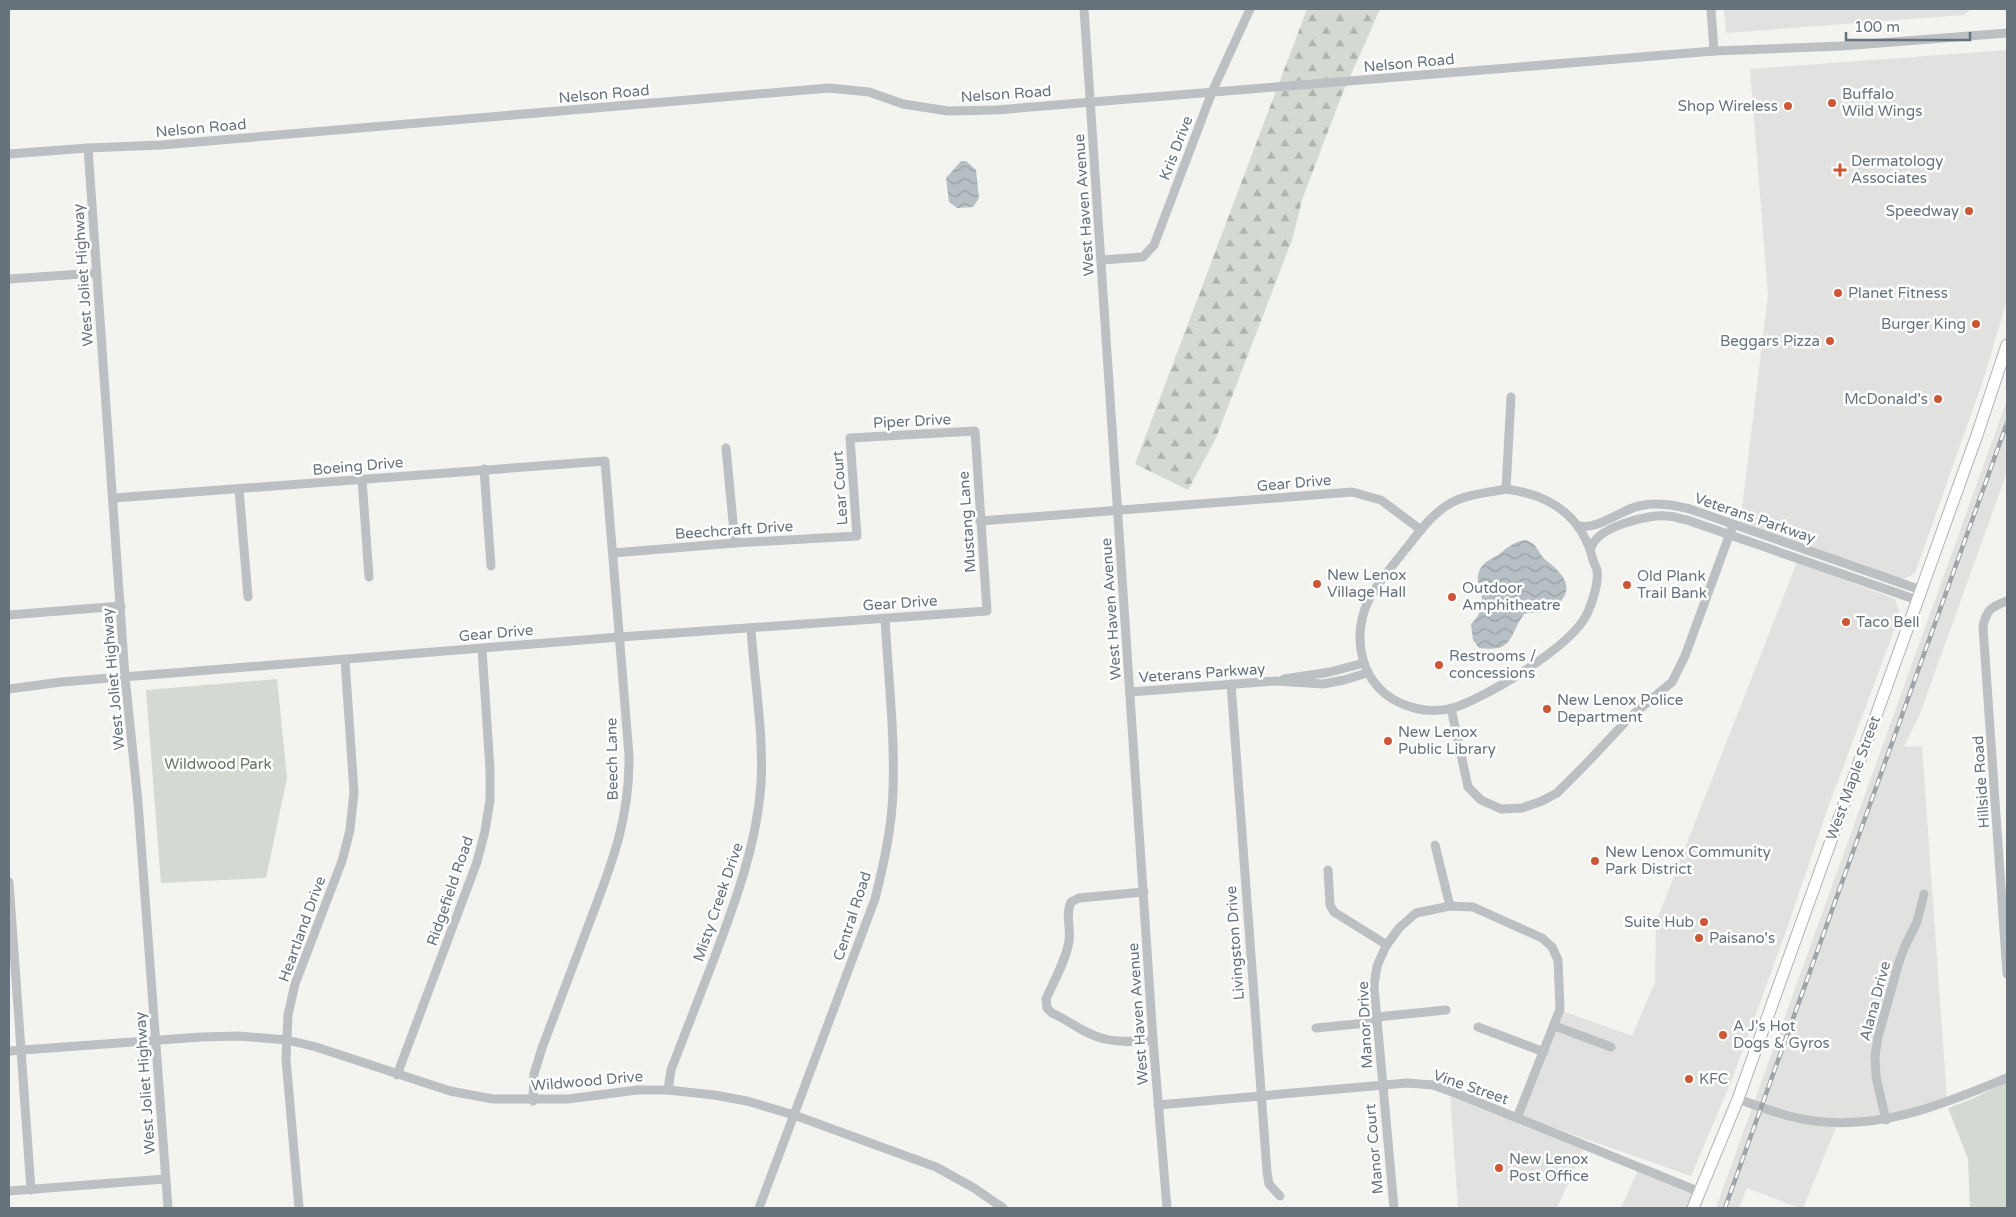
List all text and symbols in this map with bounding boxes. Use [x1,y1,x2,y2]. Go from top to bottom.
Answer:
scale bar [1846,10,1970,42]
text: 100 m [1854,18,1900,36]
street label: Nelson Road [1363,50,1455,76]
street label: Nelson Road [558,81,650,107]
street label: Nelson Road [960,82,1052,106]
place label: Buffalo Wild Wings [1842,85,1922,120]
place label: Shop Wireless [1678,97,1778,115]
marker: Buffalo Wild Wings [1826,97,1838,109]
marker: Shop Wireless [1782,100,1794,112]
street label: Kris Drive [1155,113,1197,183]
street label: Nelson Road [155,115,247,141]
street label: West Haven Avenue [1070,133,1098,277]
place label: Dermatology Associates [1851,152,1943,187]
marker: Dermatology Associates [1833,163,1847,177]
place label: Speedway [1886,202,1959,220]
street label: West Joliet Highway [69,203,97,347]
marker: Speedway [1963,205,1975,217]
place label: Planet Fitness [1848,284,1948,302]
marker: Planet Fitness [1832,287,1844,299]
place label: Burger King [1881,315,1966,333]
marker: Burger King [1970,318,1982,330]
place label: Beggars Pizza [1720,332,1820,350]
marker: Beggars Pizza [1824,335,1836,347]
place label: McDonald's [1844,390,1928,408]
marker: McDonald's [1932,393,1944,405]
street label: Piper Drive [872,410,952,432]
street label: Lear Court [828,450,852,526]
street label: Boeing Drive [312,453,404,479]
street label: Mustang Lane [954,471,980,573]
street label: Gear Drive [1256,471,1332,495]
street label: Veterans Parkway [1692,489,1818,547]
street label: Beechcraft Drive [674,517,794,543]
street label: West Haven Avenue [1097,537,1125,681]
place label: New Lenox Village Hall [1327,566,1406,601]
place label: Old Plank Trail Bank [1637,567,1707,602]
marker: New Lenox Village Hall [1311,578,1323,590]
place label: Outdoor Amphitheatre [1462,579,1561,614]
marker: Old Plank Trail Bank [1621,579,1633,591]
street label: Gear Drive [862,591,938,615]
marker: Outdoor Amphitheatre [1446,591,1458,603]
street label: West Joliet Highway [98,607,128,751]
place label: Taco Bell [1856,613,1920,631]
marker: Taco Bell [1840,616,1852,628]
street label: Gear Drive [458,621,534,645]
place label: Restrooms / concessions [1449,647,1536,682]
marker: Restrooms / concessions [1433,659,1445,671]
street label: Veterans Parkway [1138,660,1266,686]
place label: New Lenox Police Department [1557,691,1683,726]
marker: New Lenox Police Department [1541,703,1553,715]
street label: West Maple Street [1822,713,1884,843]
street label: Beech Lane [602,717,622,801]
place label: New Lenox Public Library [1398,723,1496,758]
marker: New Lenox Public Library [1382,735,1394,747]
street label: Hillside Road [1969,735,1993,829]
park label: Wildwood Park [164,755,272,773]
street label: Ridgefield Road [423,834,477,948]
street label: Misty Creek Drive [689,840,747,964]
place label: New Lenox Community Park District [1605,843,1771,878]
marker: New Lenox Community Park District [1589,855,1601,867]
street label: Central Road [829,869,875,963]
street label: Heartland Drive [275,874,329,984]
street label: Livingston Drive [1222,885,1248,1001]
place label: Suite Hub [1624,913,1694,931]
marker: Suite Hub [1698,916,1710,928]
place label: Paisano's [1709,929,1775,947]
marker: Paisano's [1693,932,1705,944]
street label: West Haven Avenue [1124,942,1152,1086]
street label: Alana Drive [1856,959,1894,1043]
street label: Manor Drive [1354,981,1376,1069]
street label: West Joliet Highway [131,1011,159,1155]
place label: A J's Hot Dogs & Gyros [1733,1017,1830,1052]
marker: A J's Hot Dogs & Gyros [1717,1029,1729,1041]
street label: Vine Street [1431,1066,1511,1108]
street label: Wildwood Drive [530,1067,644,1095]
place label: KFC [1699,1070,1728,1088]
marker: KFC [1683,1073,1695,1085]
street label: Manor Court [1361,1103,1387,1195]
place label: New Lenox Post Office [1509,1150,1589,1185]
marker: New Lenox Post Office [1493,1162,1505,1174]

